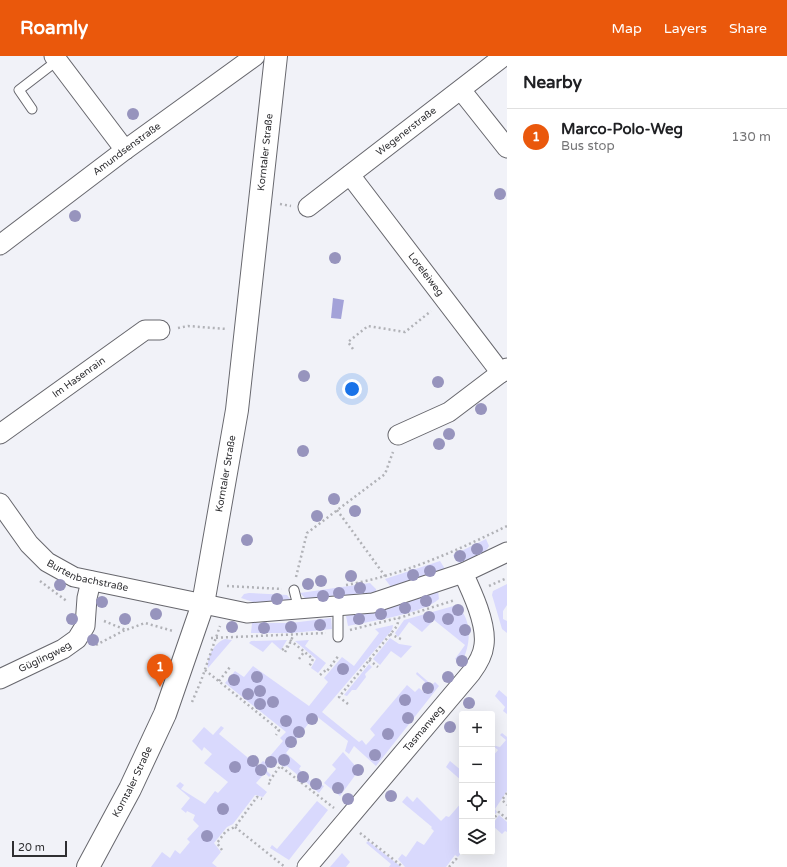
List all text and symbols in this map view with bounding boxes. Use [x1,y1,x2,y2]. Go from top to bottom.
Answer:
text: Roamly [20,17,88,39]
text: Map [612,20,642,37]
text: Layers [664,20,707,37]
text: Share [729,20,767,37]
text: Nearby [523,72,582,93]
street label: Wegenerstraße [374,104,439,158]
street label: Korntaler Straße [255,113,276,192]
street label: Amundsenstraße [91,120,163,178]
text: Marco-Polo-Weg [561,120,683,138]
text: 1 [532,129,540,145]
text: 130 m [731,129,771,145]
text: Bus stop [561,138,615,154]
street label: Loreleiweg [405,250,446,299]
street label: Im Hasenrain [50,354,108,401]
your location [342,379,362,399]
street label: Korntaler Straße [213,434,239,513]
street label: Burtenbachstraße [45,557,130,594]
street label: Güglingweg [17,639,74,675]
pin: 1 [147,654,173,687]
street label: Tasmanweg [401,703,447,754]
map controls [459,711,495,855]
button: + [459,711,495,747]
street label: Korntaler Straße [110,744,155,820]
button: − [459,747,495,783]
button: locate [459,783,495,819]
button: layers [459,819,495,855]
scale bar [12,839,67,858]
text: 20 m [18,841,45,854]

